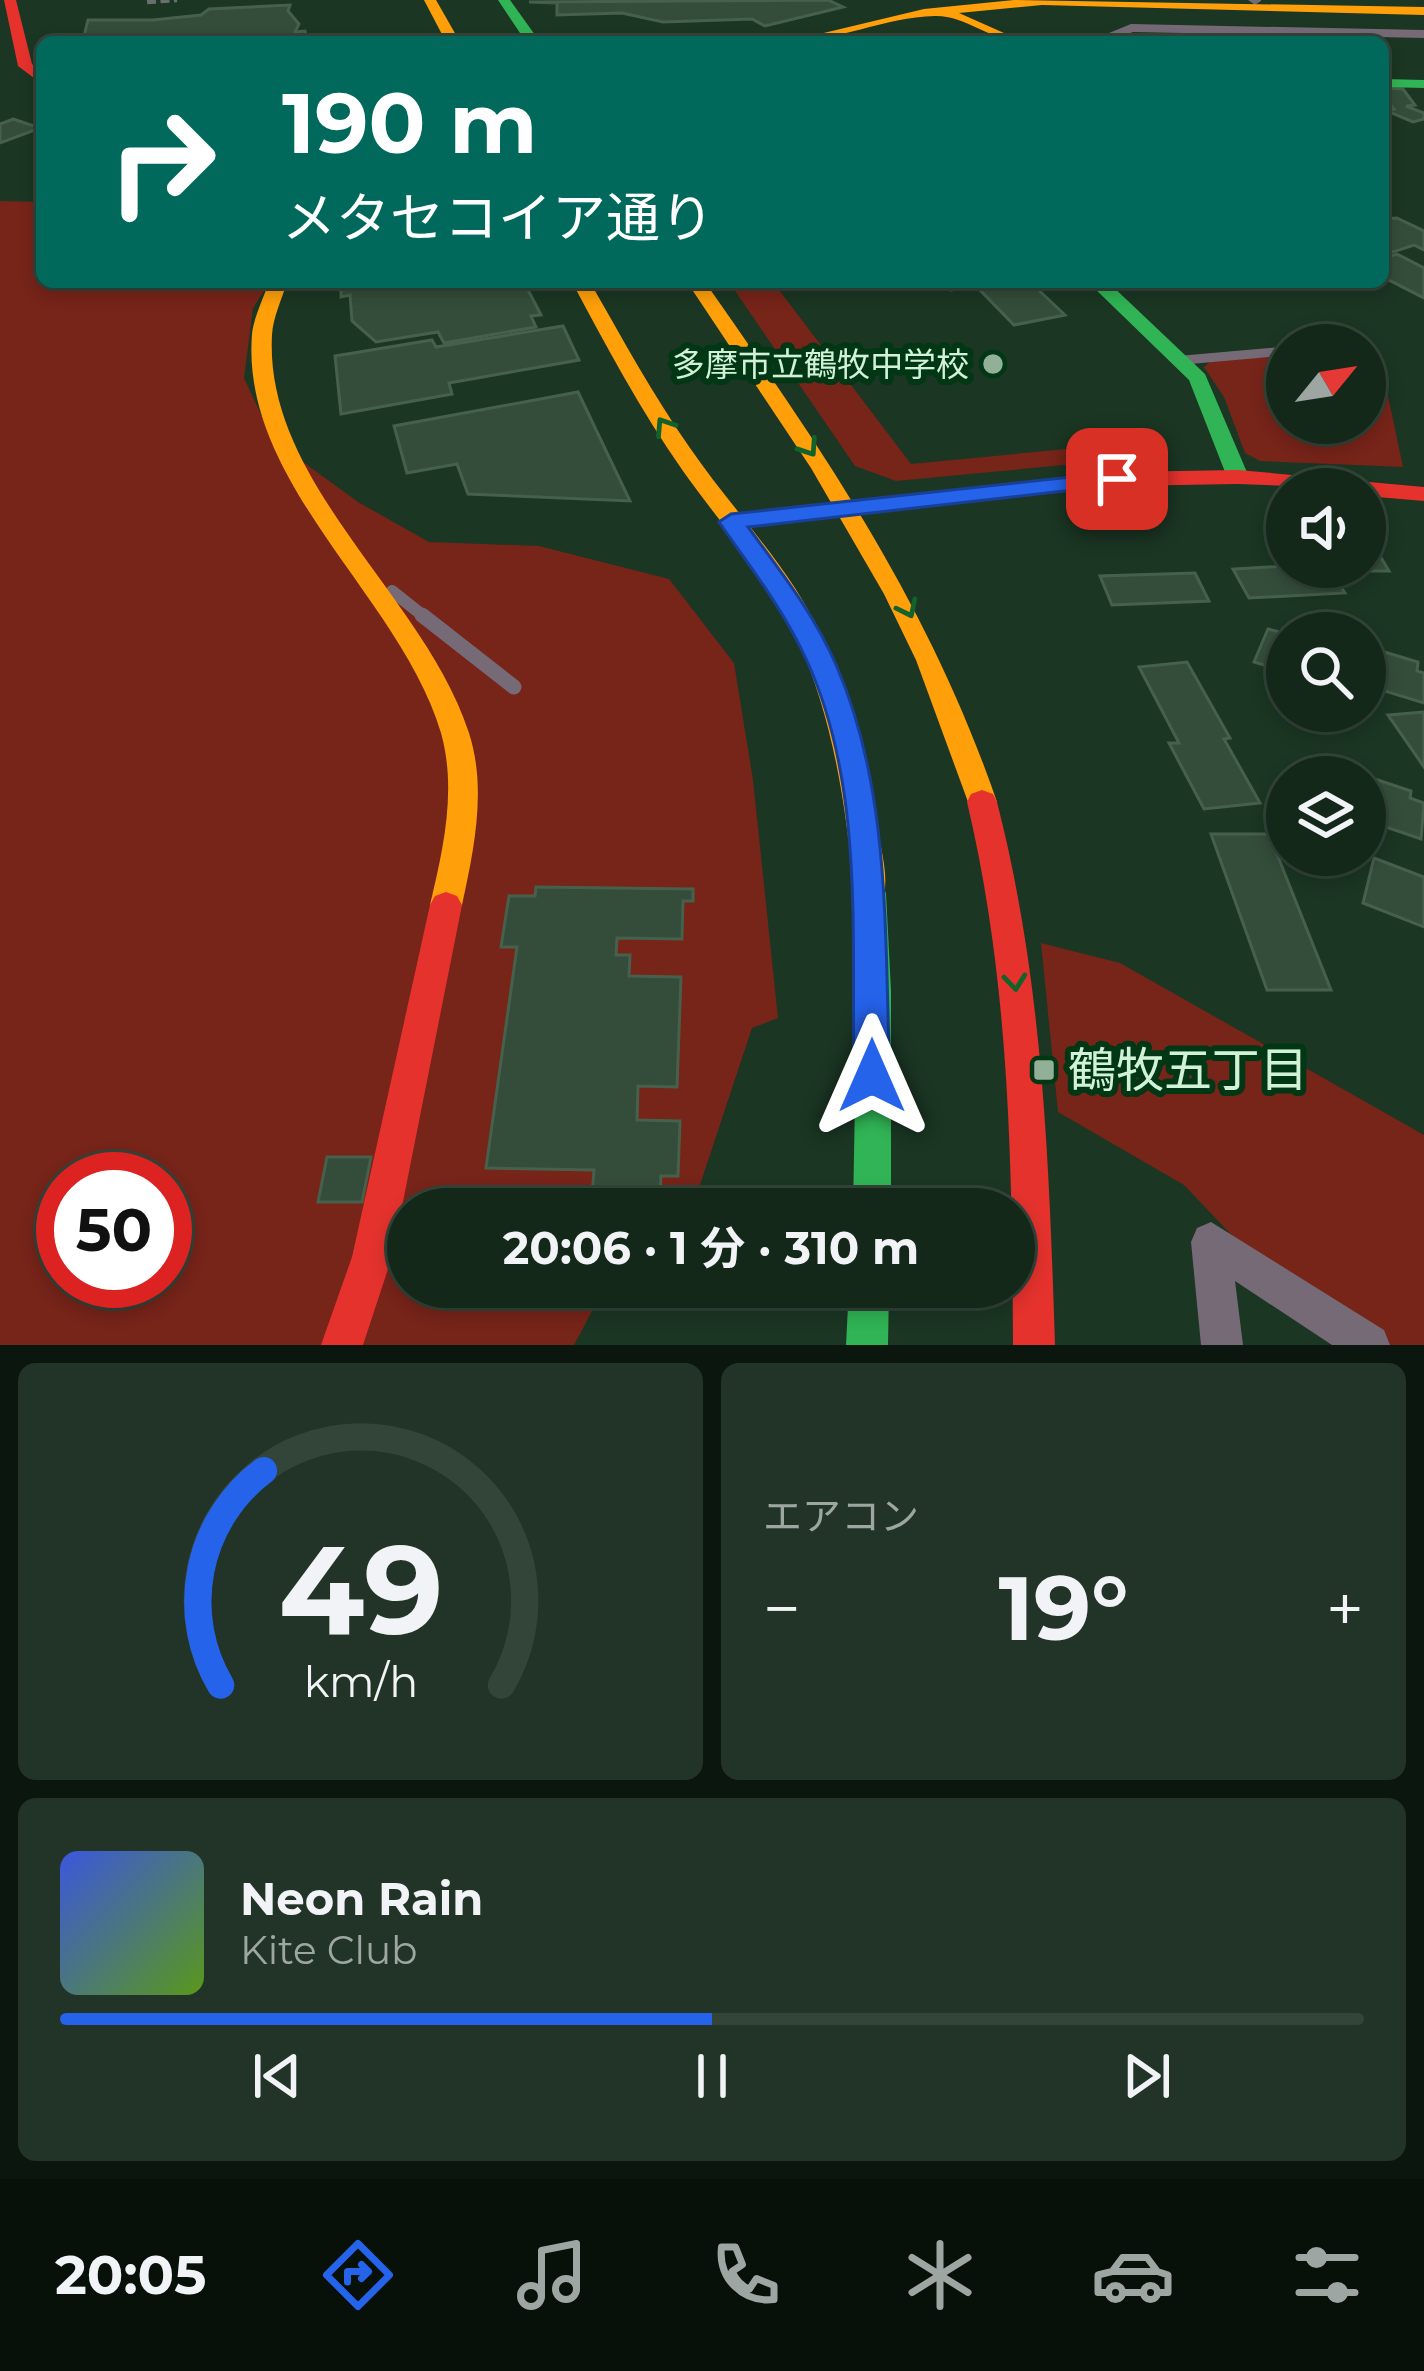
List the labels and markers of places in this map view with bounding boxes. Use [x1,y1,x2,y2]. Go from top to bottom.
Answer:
place label: 多摩市立鶴牧中学校 [672,344,969,384]
marker: 多摩市立鶴牧中学校 [980,351,1006,377]
pin [1066,428,1168,530]
place label: 鶴牧五丁目 [1068,1041,1308,1099]
marker: 鶴牧五丁目 [1031,1057,1057,1083]

